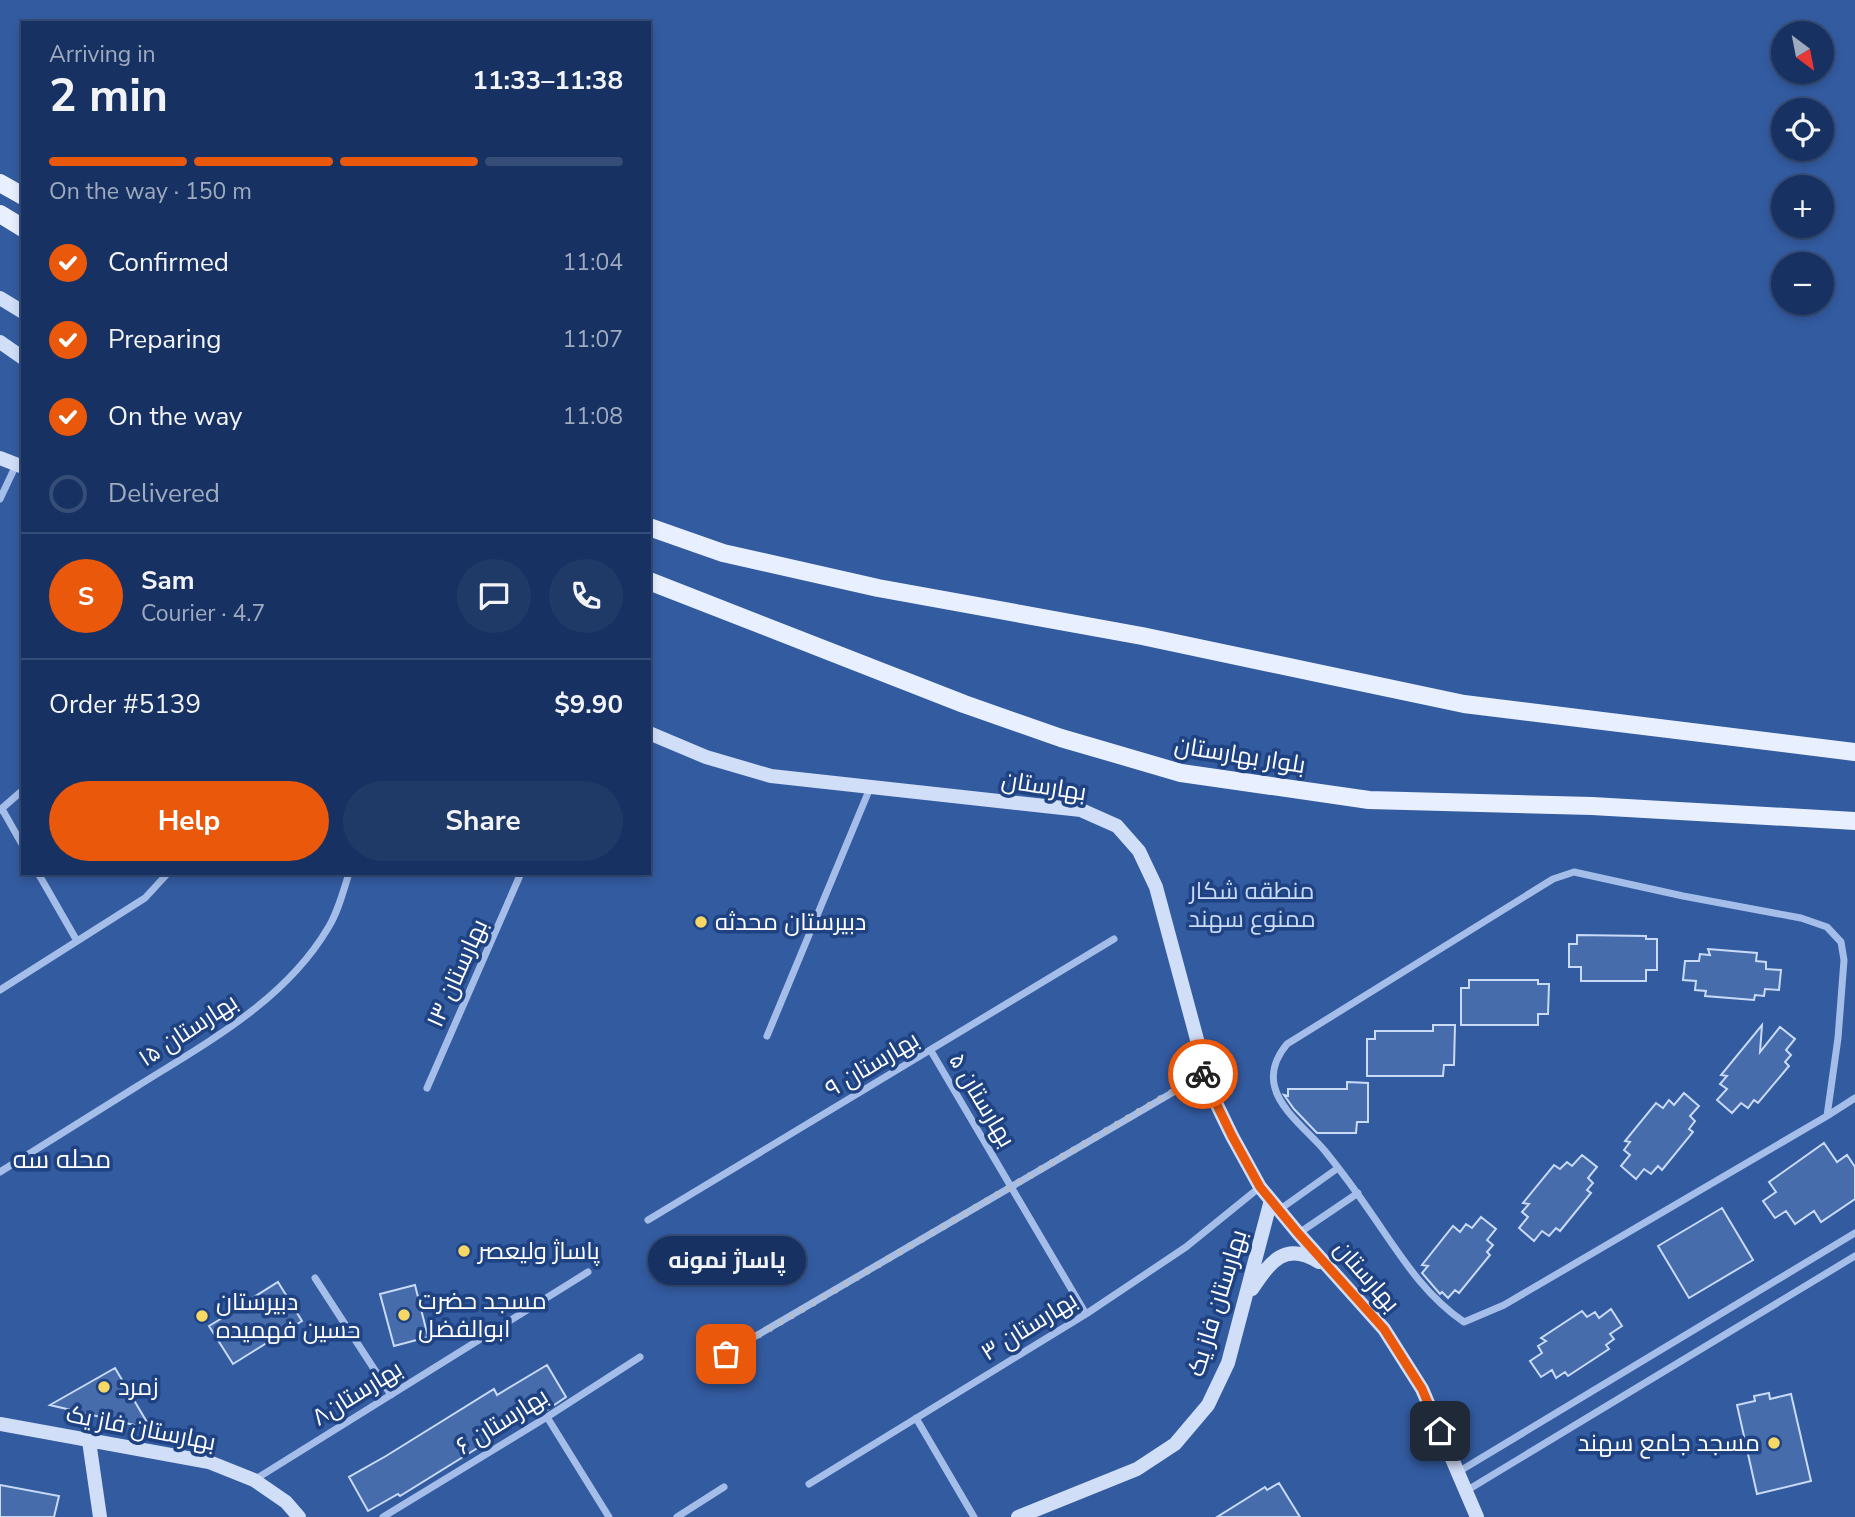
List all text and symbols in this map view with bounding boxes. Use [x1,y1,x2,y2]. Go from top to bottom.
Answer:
north arrow [1771,21,1834,84]
map controls [1771,21,1834,315]
text: Arriving in [49,39,156,70]
text: 11:33–11:38 [472,63,623,98]
text: 2 min [49,64,168,127]
button: locate [1771,98,1834,161]
button: + [1771,175,1834,238]
text: On the way · 150 m [49,176,252,207]
icon: check [49,244,87,282]
text: Confirmed [108,245,229,280]
text: 11:04 [563,247,623,278]
button: − [1771,252,1834,315]
icon: check [49,321,87,359]
text: Preparing [108,322,221,357]
text: 11:07 [563,324,623,355]
icon: check [49,398,87,436]
text: On the way [108,399,242,434]
text: 11:08 [563,401,623,432]
text: Delivered [108,476,220,511]
button: chat [457,559,531,633]
button: phone [549,559,623,633]
text: Sam [141,563,194,598]
text: S [78,579,94,614]
text: Courier · 4.7 [141,598,265,629]
text: Order #5139 [49,687,201,722]
text: $9.90 [554,687,623,722]
street label: بلوار بهارستان [1172,729,1308,781]
street label: بهارستان [999,764,1089,808]
button: Help [49,781,329,861]
button: Share [343,781,623,861]
park label: منطقه شکار ممنوع سهند [1188,875,1316,935]
place label: دبیرستان محدثه [715,906,866,938]
street label: بهارستان ۱۳ [419,914,495,1032]
marker: دبیرستان محدثه [693,914,709,930]
street label: بهارستان ۱۵ [132,986,244,1074]
street label: بهارستان ۹ [819,1023,925,1105]
courier [1168,1039,1238,1109]
street label: بهارستان ۵ [941,1047,1023,1153]
icon: bike [1184,1055,1222,1093]
district label: محله سه [13,1142,111,1177]
street label: بهارستان فاز یک [1179,1226,1255,1380]
street label: بهارستان [1327,1233,1407,1319]
place label: پاساژ ولیعصر [476,1235,600,1267]
callout: پاساژ نمونه [647,1235,805,1284]
marker: پاساژ ولیعصر [456,1243,472,1259]
text: پاساژ نمونه [668,1245,786,1276]
street label: بهارستان ۳ [975,1284,1083,1368]
place label: مسجد حضرت ابوالفضل [418,1285,547,1345]
place label: دبیرستان حسین فهمیده [216,1286,360,1346]
marker: مسجد حضرت ابوالفضل [396,1307,412,1323]
marker: دبیرستان حسین فهمیده [194,1308,210,1324]
pin [696,1324,756,1384]
icon: bag [707,1335,745,1373]
street label: بهارستان۸ [306,1353,408,1433]
place label: زمرد [118,1371,159,1403]
marker: زمرد [96,1379,112,1395]
street label: بهارستان ۶ [450,1380,554,1462]
street label: بهارستان فاز یک [63,1398,219,1458]
pin [1410,1401,1470,1461]
icon: home [1421,1412,1459,1450]
place label: مسجد جامع سهند [1578,1427,1760,1459]
marker: مسجد جامع سهند [1766,1435,1782,1451]

